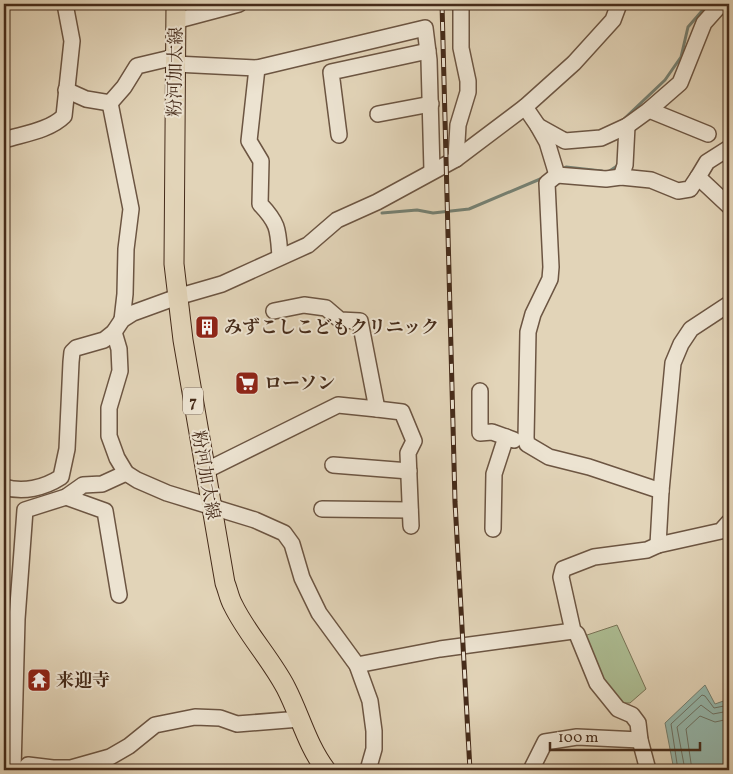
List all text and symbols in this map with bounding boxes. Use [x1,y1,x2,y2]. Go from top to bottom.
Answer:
street label: 粉河加太線 [163,27,190,117]
building icon: みずこしこどもクリニック [194,314,220,340]
place label: みずこしこどもクリニック [224,316,439,341]
supermarket icon: ローソン [234,370,260,396]
place label: ローソン [264,372,335,397]
road number: 7 [183,388,203,414]
street label: 粉河加太線 [184,429,225,522]
temple icon: 来迎寺 [26,667,52,693]
place label: 来迎寺 [56,669,110,694]
scale bar [550,719,700,751]
text: 100 m [558,728,598,749]

